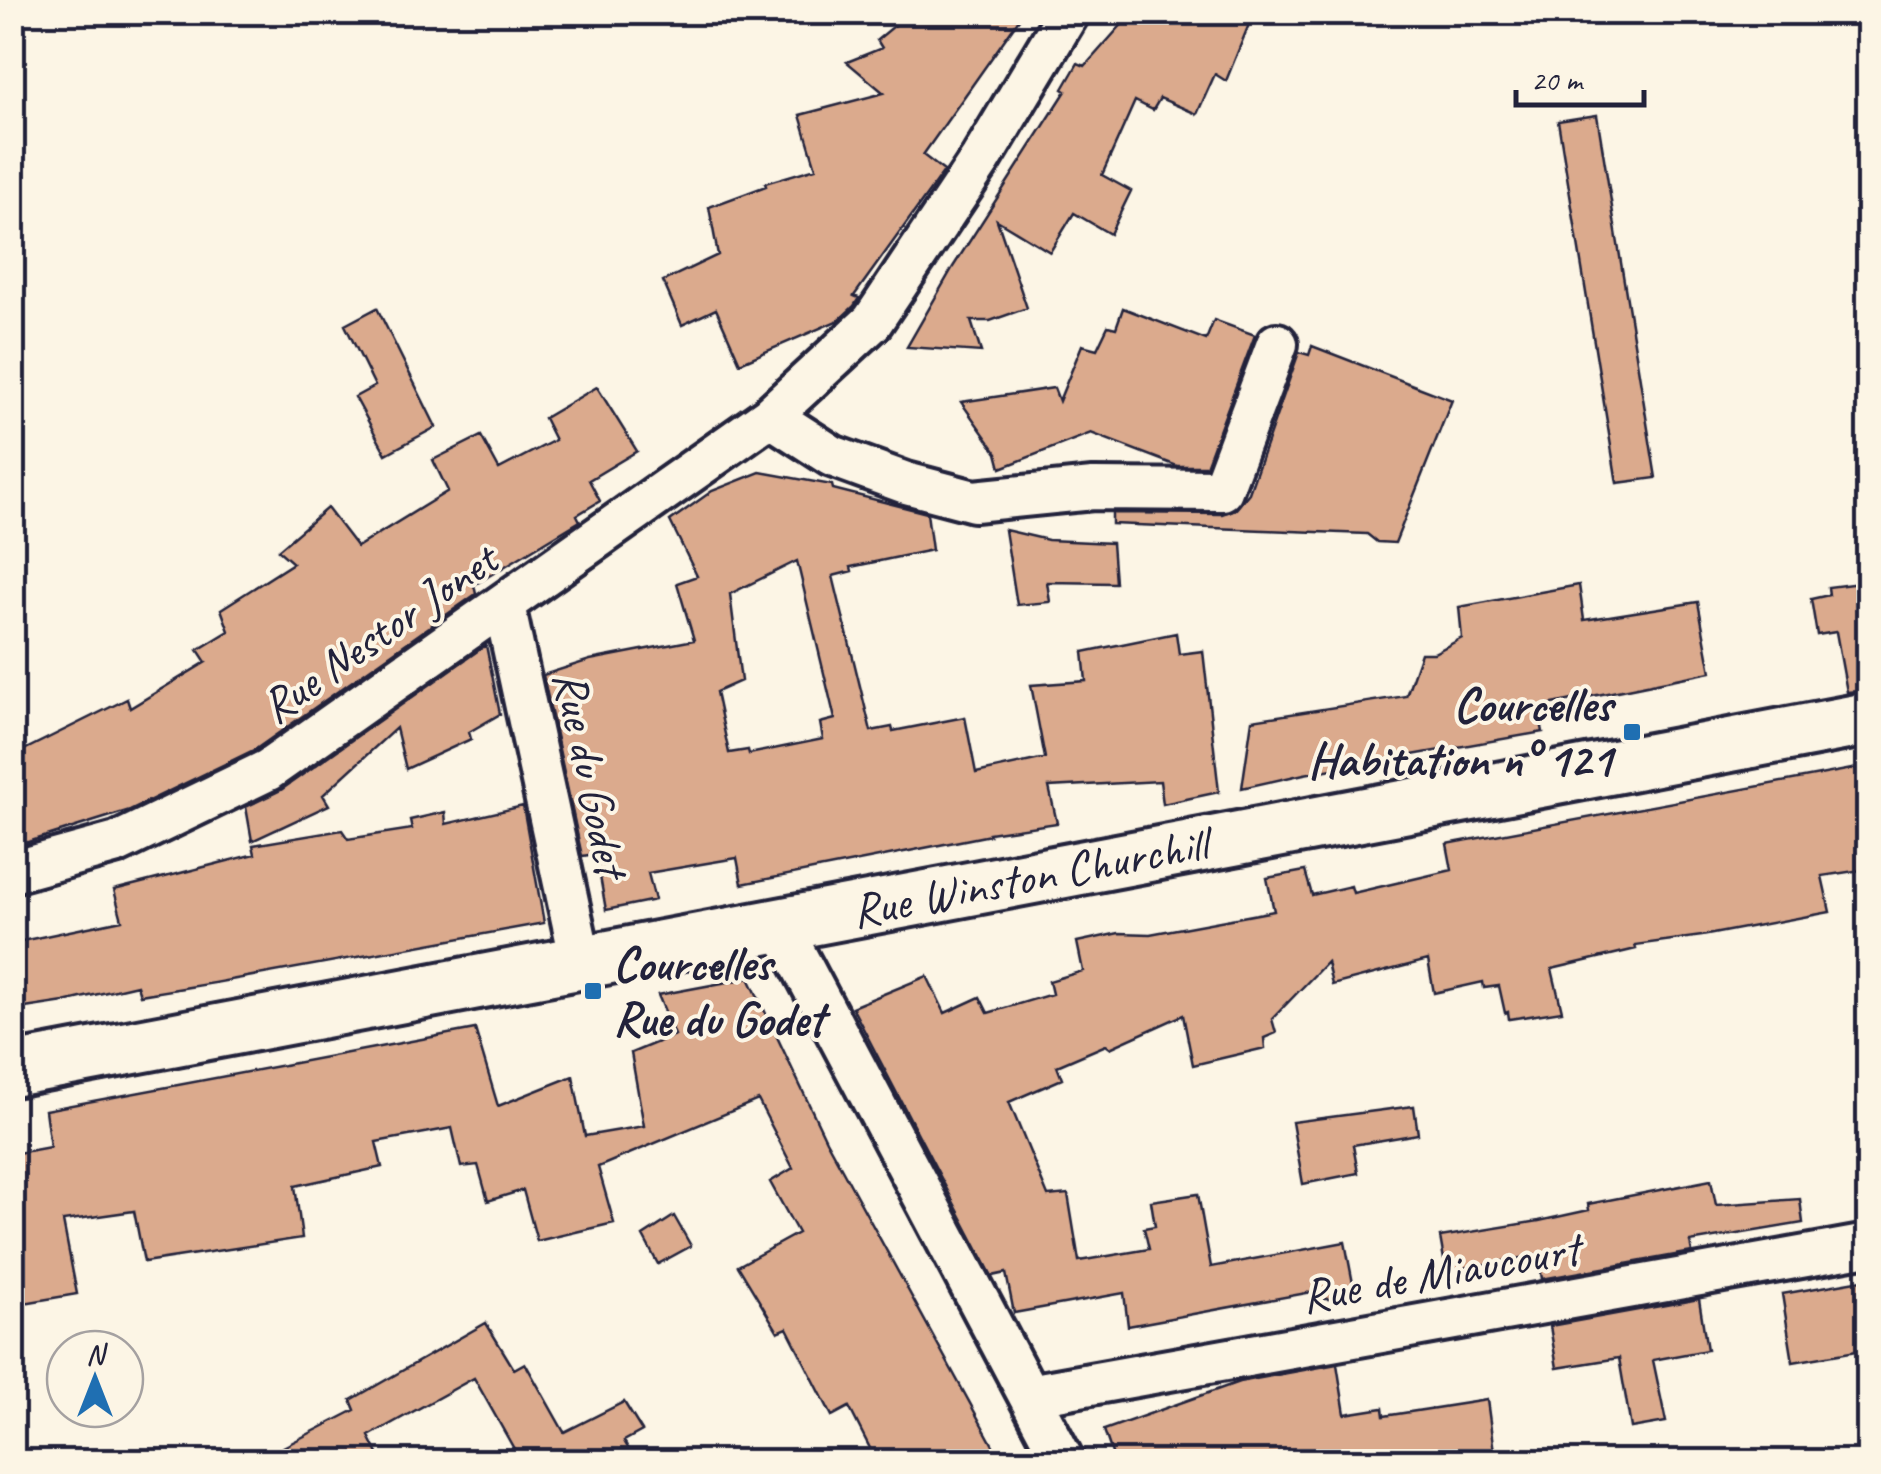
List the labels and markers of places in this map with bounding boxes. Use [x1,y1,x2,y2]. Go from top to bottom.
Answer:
place label: Courcelles Habitation n° 121 [1308,675,1617,790]
marker: Courcelles Habitation n° 121 [1621,721,1643,743]
place label: Courcelles Rue du Godet [613,934,831,1049]
marker: Courcelles Rue du Godet [582,980,604,1002]

